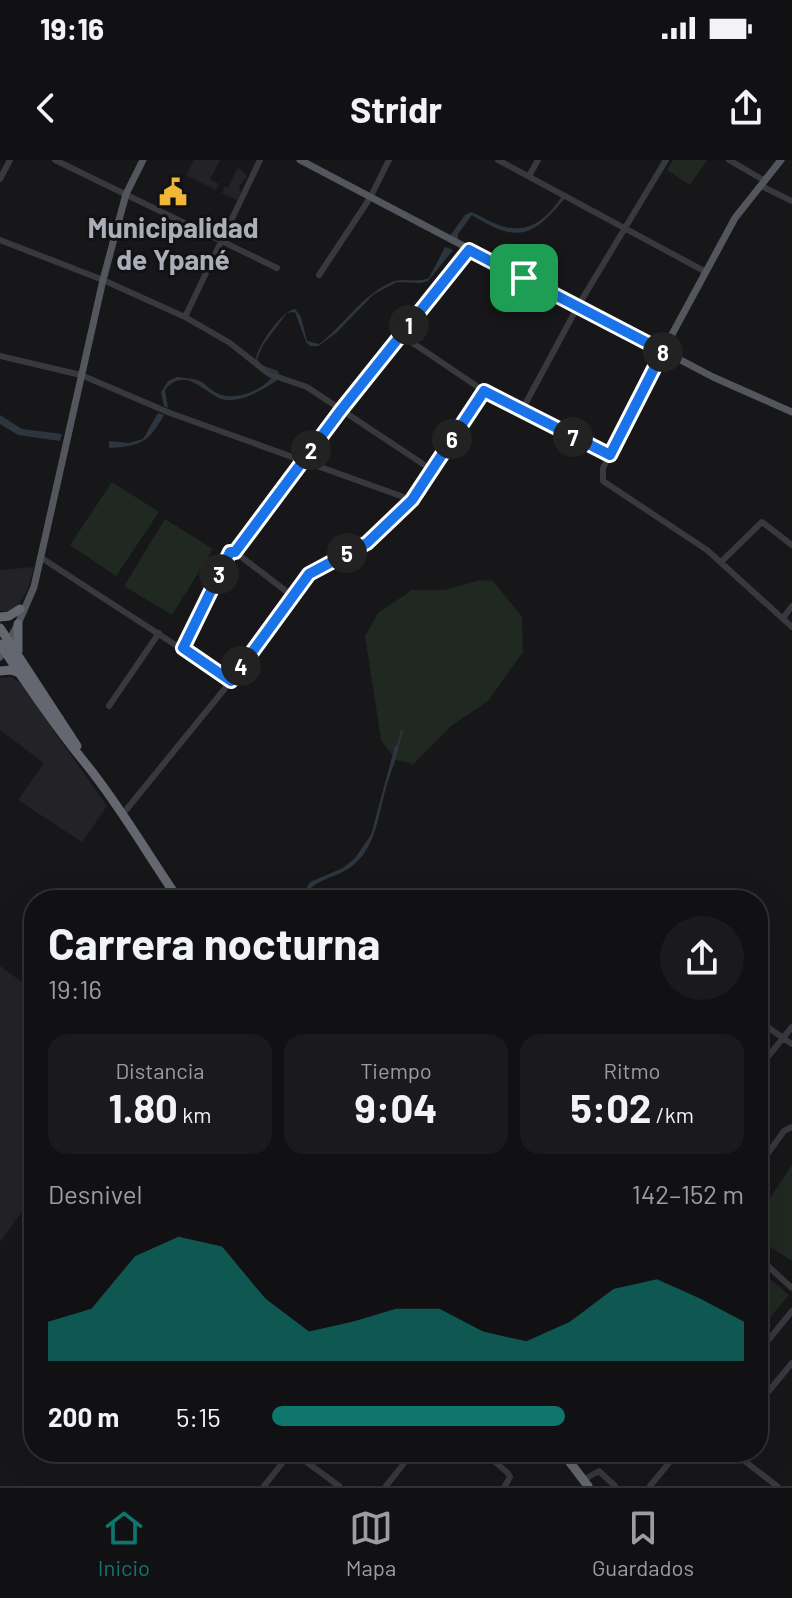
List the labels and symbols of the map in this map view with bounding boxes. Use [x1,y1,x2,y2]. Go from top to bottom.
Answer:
public building icon: Municipalidad de Ypané [158,177,188,207]
place label: Municipalidad de Ypané [87,210,259,276]
pin [490,244,558,312]
pin: 1 [389,305,429,345]
pin: 8 [643,332,683,372]
pin: 7 [553,417,593,457]
pin: 6 [432,419,472,459]
pin: 2 [291,430,331,470]
pin: 5 [327,533,367,573]
pin: 3 [199,554,239,594]
pin: 4 [221,646,261,686]

